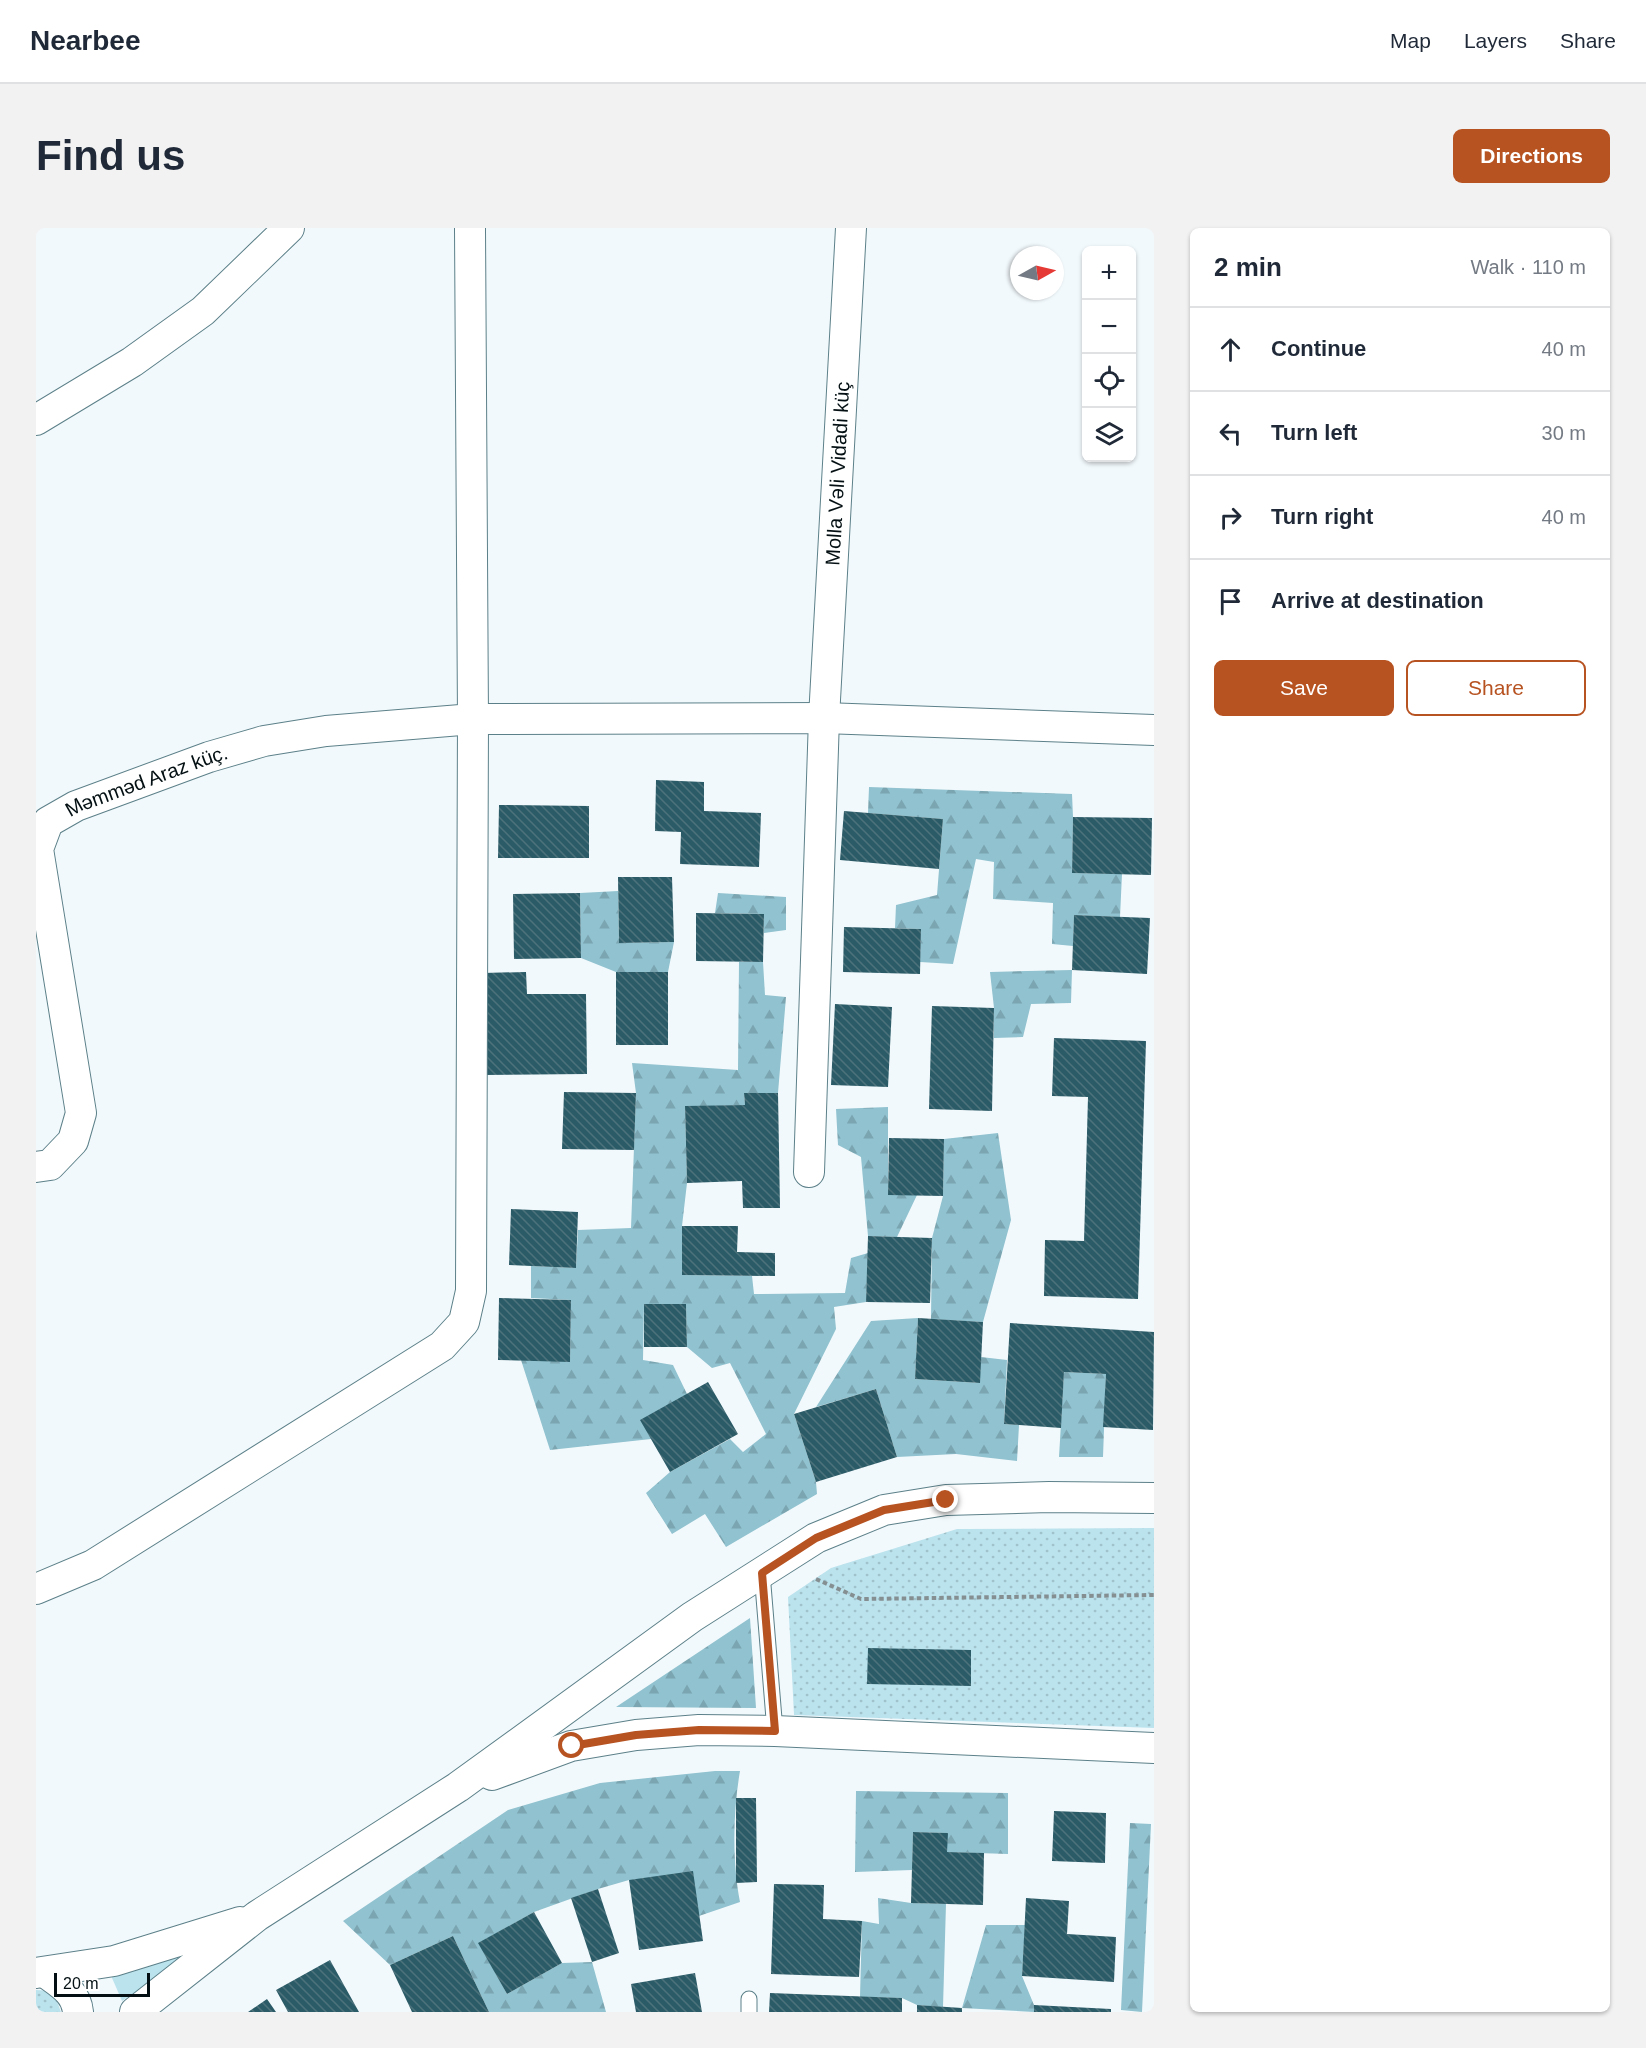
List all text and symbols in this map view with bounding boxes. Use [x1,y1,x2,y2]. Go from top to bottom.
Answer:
text: Nearbee [30,25,141,56]
text: Map [1390,29,1431,52]
text: Layers [1464,29,1527,52]
text: Share [1560,29,1616,52]
button: Directions [1453,129,1610,183]
text: Find us [36,132,185,179]
north arrow [1010,246,1064,300]
map controls [1082,246,1136,462]
button: + [1082,246,1136,300]
text: 2 min [1214,252,1282,282]
text: Walk · 110 m [1470,256,1586,278]
button: − [1082,300,1136,354]
icon: ahead [1214,333,1247,366]
text: Continue [1271,336,1366,361]
text: 40 m [1542,338,1586,360]
button: locate [1082,354,1136,408]
street label: Molla Vəli Vidadi küç [821,381,854,566]
button: layers [1082,408,1136,462]
icon: left [1214,417,1247,450]
text: Turn left [1271,420,1357,445]
text: 30 m [1542,422,1586,444]
icon: right [1214,501,1247,534]
text: Turn right [1271,504,1373,529]
text: 40 m [1542,506,1586,528]
icon: arrive [1214,585,1247,618]
text: Arrive at destination [1271,588,1484,613]
button: Save [1214,660,1394,716]
button: Share [1406,660,1586,716]
street label: Məmməd Araz küç. [61,741,230,821]
route end [932,1486,958,1512]
route start [558,1732,584,1758]
scale bar [54,1970,150,1998]
text: 20 m [63,1975,99,1992]

